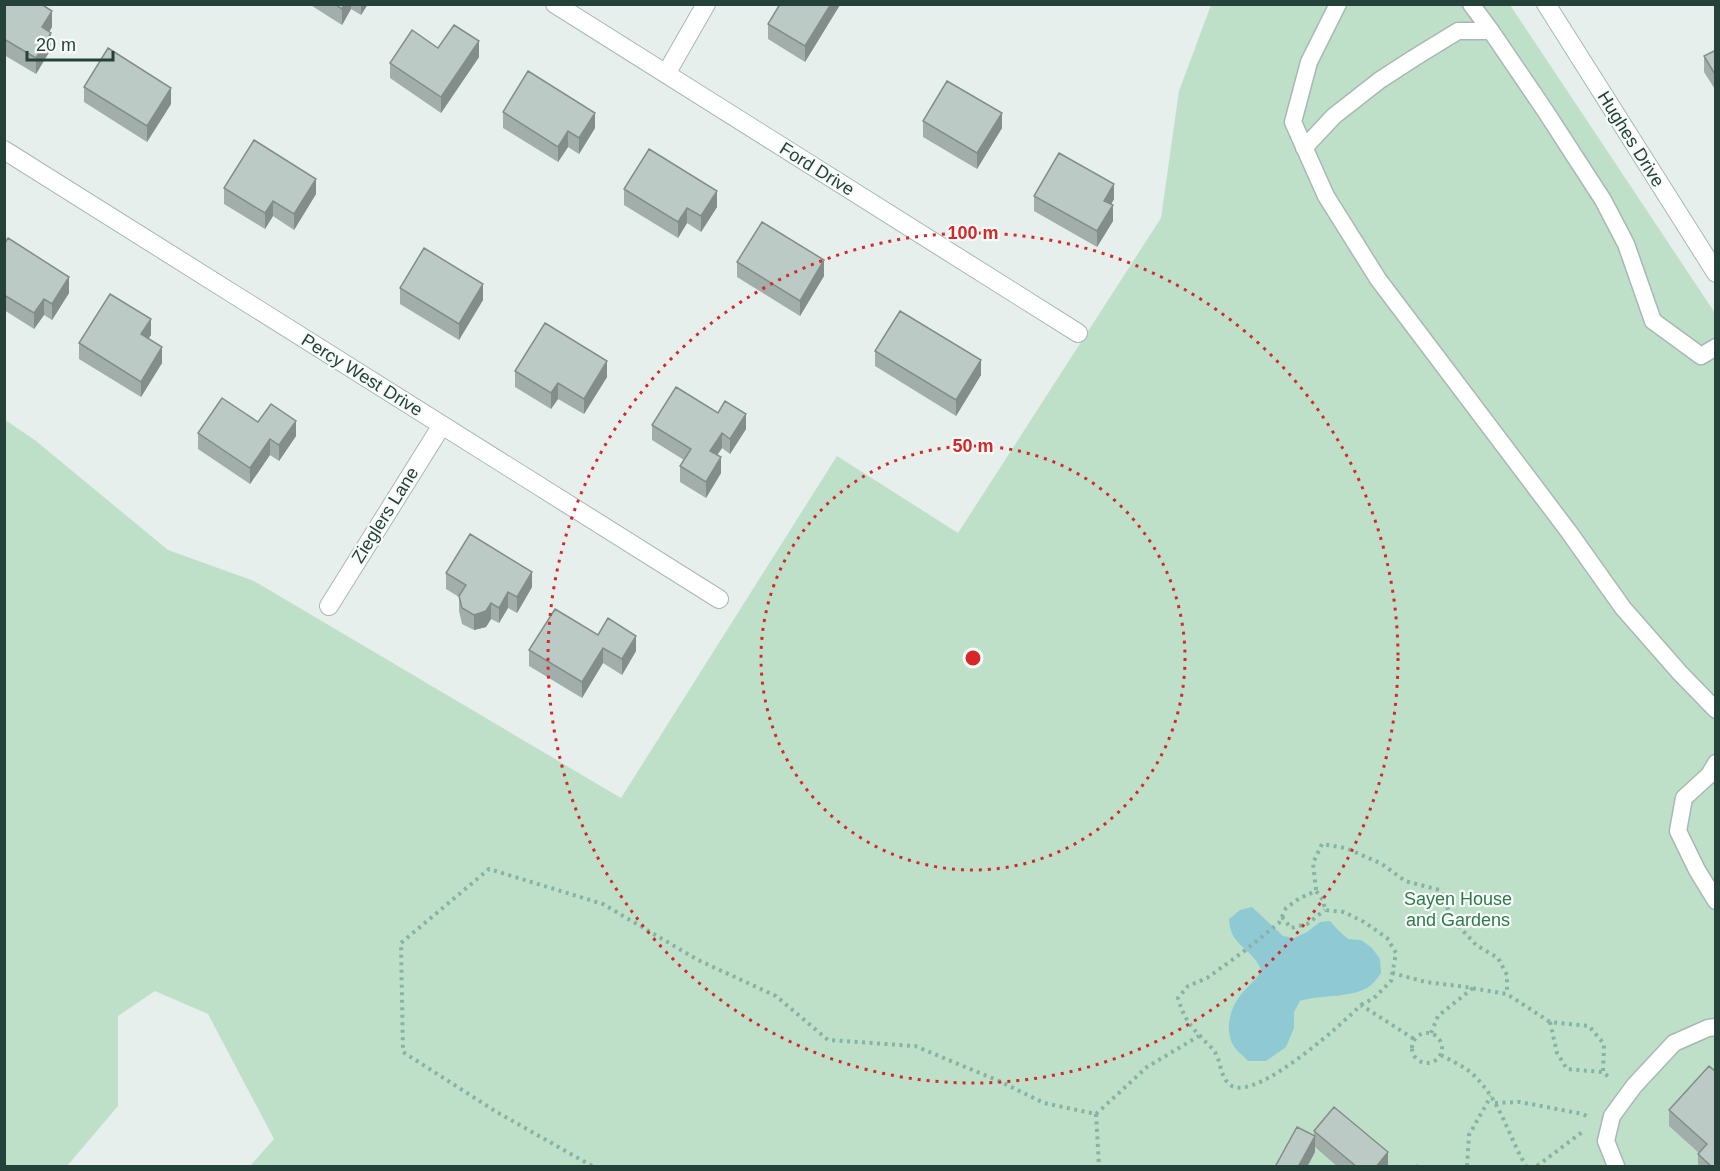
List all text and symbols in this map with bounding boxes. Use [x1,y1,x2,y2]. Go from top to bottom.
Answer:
scale bar [27,24,112,62]
text: 20 m [36,35,76,55]
street label: Hughes Drive [1594,87,1668,191]
street label: Ford Drive [776,138,858,200]
text: 100 m [947,223,999,243]
street label: Percy West Drive [298,330,426,420]
text: 50 m [952,436,994,456]
street label: Zieglers Lane [348,463,422,567]
centre of rings [963,648,983,668]
park label: Sayen House and Gardens [1404,889,1512,930]

